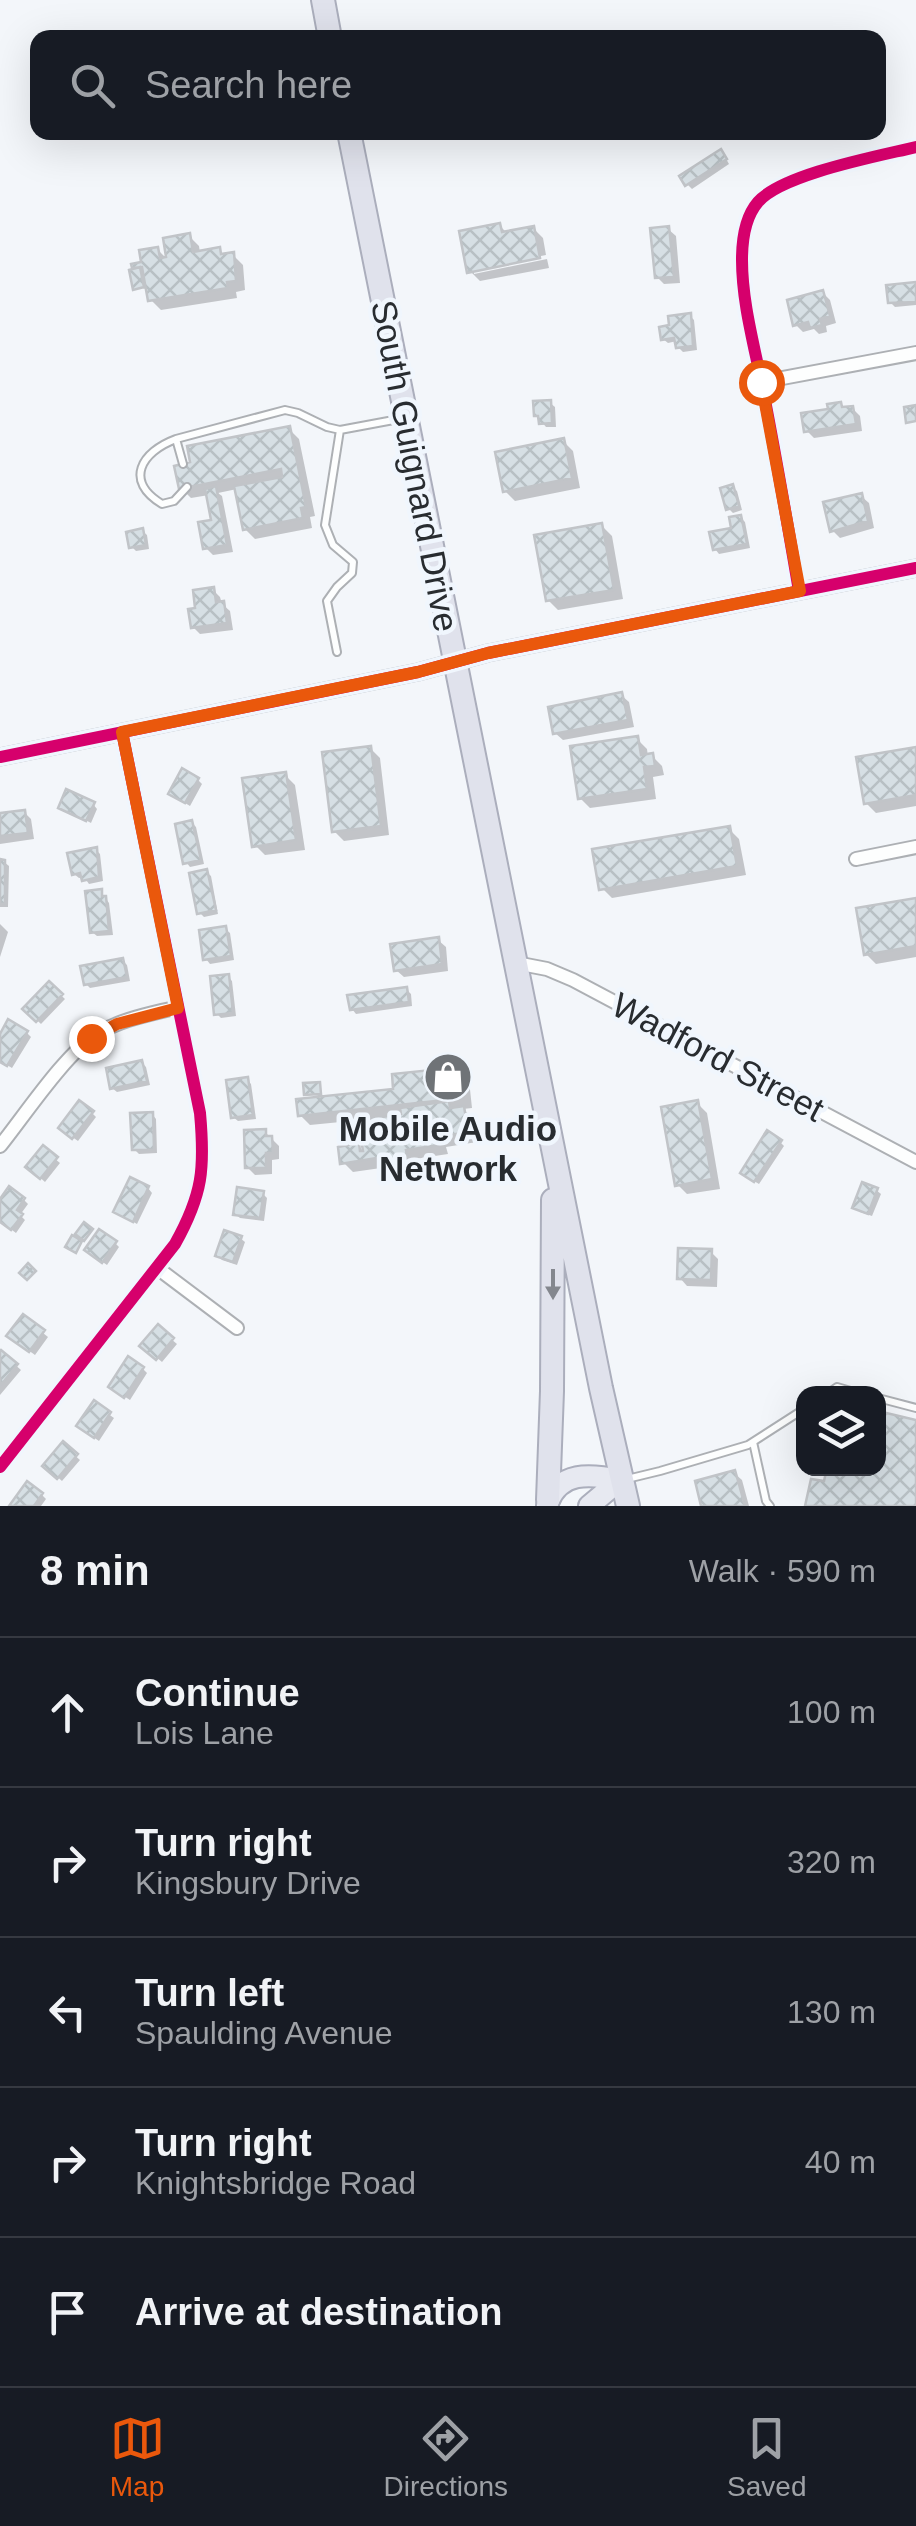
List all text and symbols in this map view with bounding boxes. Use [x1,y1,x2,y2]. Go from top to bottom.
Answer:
search box [30,30,886,140]
icon: search [65,58,120,113]
text: Search here [145,64,352,106]
street label: South Guignard Drive [364,297,467,635]
route start [739,360,785,406]
street label: Wadford Street [606,984,831,1129]
route end [69,1016,115,1062]
shop icon: Mobile Audio Network [422,1051,474,1103]
place label: Mobile Audio Network [339,1109,557,1188]
one-way arrow [545,1269,561,1301]
map controls [796,1386,886,1476]
button: layers [796,1386,886,1476]
text: 8 min [40,1547,150,1594]
text: Walk · 590 m [689,1553,876,1589]
text: Continue [135,1672,300,1714]
icon: ahead [40,1685,95,1740]
text: 100 m [787,1694,876,1730]
text: Lois Lane [135,1715,274,1751]
text: Turn right [135,1822,312,1864]
icon: right [40,1835,95,1890]
text: 320 m [787,1844,876,1880]
text: Kingsbury Drive [135,1865,361,1901]
text: Turn left [135,1972,284,2014]
icon: left [40,1985,95,2040]
text: 130 m [787,1994,876,2030]
text: Spaulding Avenue [135,2015,392,2051]
text: Turn right [135,2122,312,2164]
icon: right [40,2135,95,2190]
text: 40 m [805,2144,876,2180]
text: Knightsbridge Road [135,2165,416,2201]
icon: arrive [40,2285,95,2340]
text: Arrive at destination [135,2291,502,2333]
tab: Map [110,2411,165,2503]
tab: Directions [384,2411,508,2503]
tab: Saved [727,2411,806,2503]

